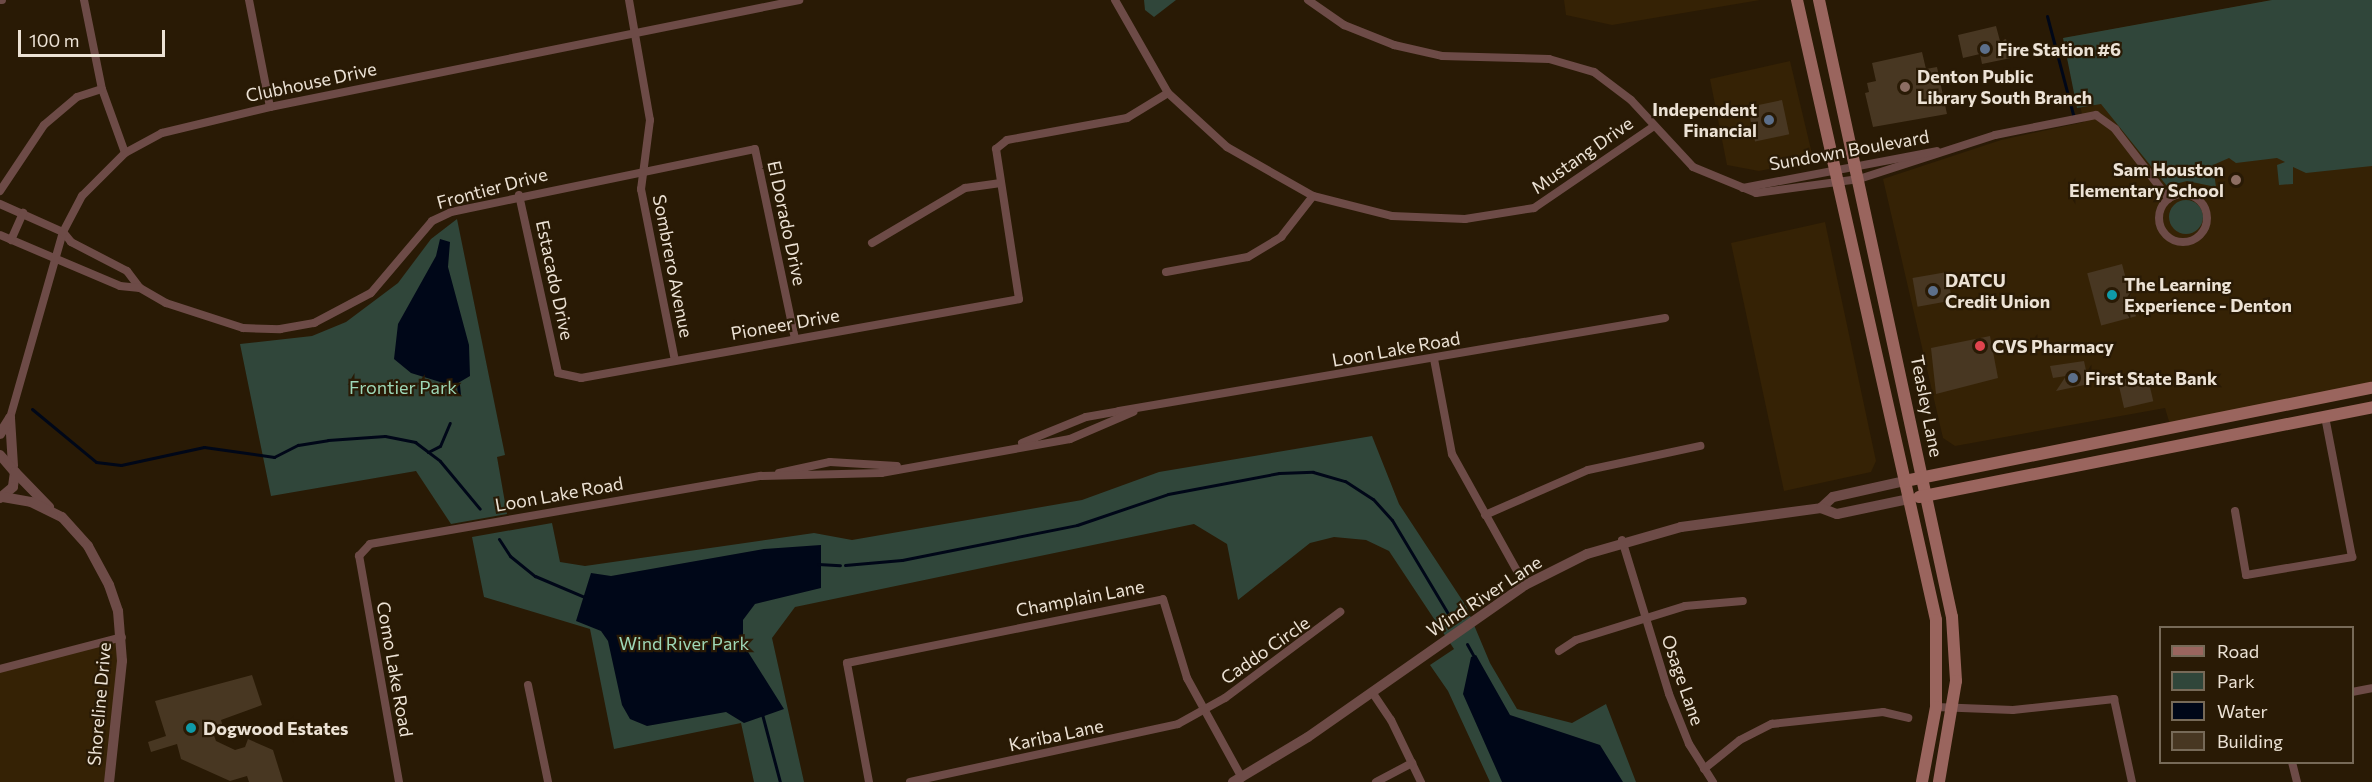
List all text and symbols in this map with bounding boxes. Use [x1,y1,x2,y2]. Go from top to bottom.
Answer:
scale bar [21,18,168,56]
text: 100 m [29,29,79,51]
place label: Fire Station #6 [1997,38,2121,60]
marker: Fire Station #6 [1978,42,1992,56]
street label: Clubhouse Drive [244,58,378,106]
place label: Denton Public Library South Branch [1917,66,2092,109]
marker: Denton Public Library South Branch [1898,80,1912,94]
place label: Independent Financial [1652,99,1757,142]
street label: Mustang Drive [1527,112,1637,198]
marker: Independent Financial [1762,113,1776,127]
street label: Sundown Boulevard [1767,125,1931,175]
street label: El Dorado Drive [763,159,811,287]
place label: Sam Houston Elementary School [2069,159,2224,201]
street label: Frontier Drive [434,163,550,213]
marker: Sam Houston Elementary School [2229,173,2243,187]
street label: Sombrero Avenue [649,193,697,339]
street label: Estacado Drive [532,218,578,342]
place label: DATCU Credit Union [1945,270,2050,312]
place label: The Learning Experience - Denton [2124,274,2292,316]
marker: DATCU Credit Union [1926,284,1940,298]
marker: The Learning Experience - Denton [2105,288,2119,302]
street label: Pioneer Drive [729,304,841,344]
street label: Loon Lake Road [1330,327,1462,371]
place label: CVS Pharmacy [1992,335,2114,357]
marker: CVS Pharmacy [1973,339,1987,353]
street label: Teasley Lane [1907,353,1947,459]
place label: First State Bank [2085,367,2217,389]
marker: First State Bank [2066,371,2080,385]
park label: Frontier Park [349,376,457,398]
street label: Loon Lake Road [493,472,625,516]
street label: Wind River Lane [1423,551,1545,641]
street label: Champlain Lane [1014,575,1146,621]
street label: Como Lake Road [372,600,418,738]
street label: Caddo Circle [1216,611,1314,689]
legend [2159,626,2354,764]
park label: Wind River Park [619,632,749,654]
street label: Osage Lane [1657,632,1709,728]
text: Road [2217,640,2259,662]
street label: Shoreline Drive [83,641,115,767]
text: Park [2217,670,2255,692]
text: Water [2217,700,2268,722]
street label: Kariba Lane [1007,714,1105,756]
place label: Dogwood Estates [203,717,348,739]
marker: Dogwood Estates [184,721,198,735]
text: Building [2217,730,2283,752]

